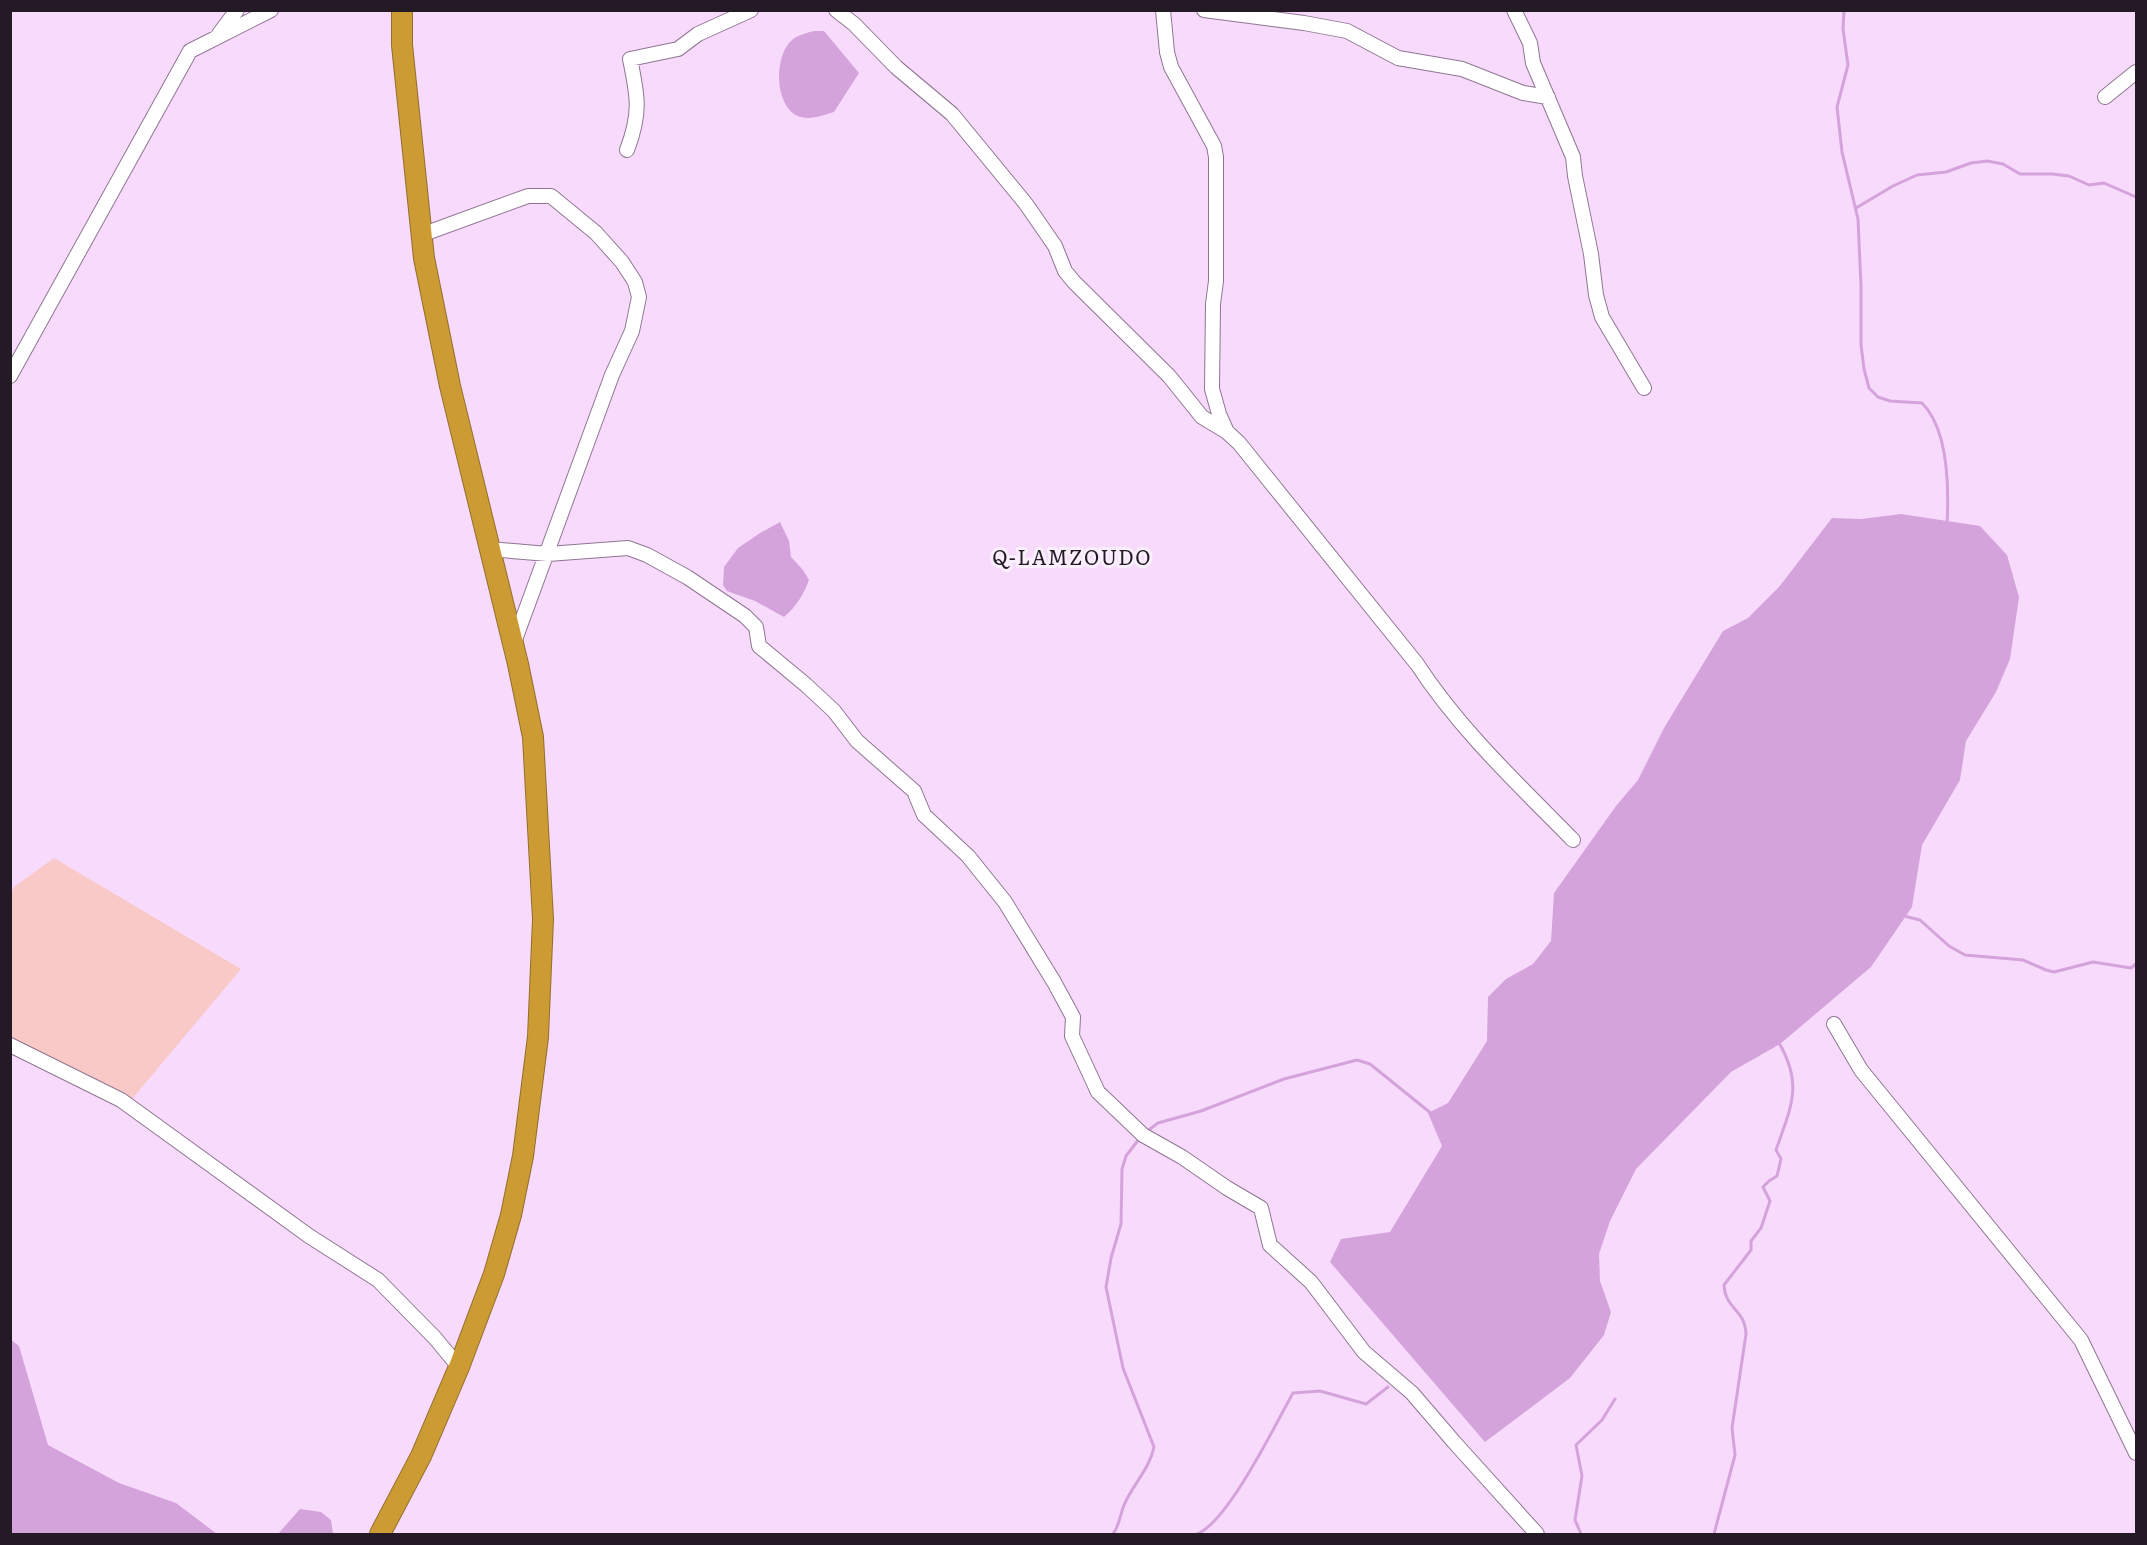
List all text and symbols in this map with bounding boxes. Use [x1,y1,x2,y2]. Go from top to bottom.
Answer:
district label: Q-LAMZOUDO [992,541,1152,571]

